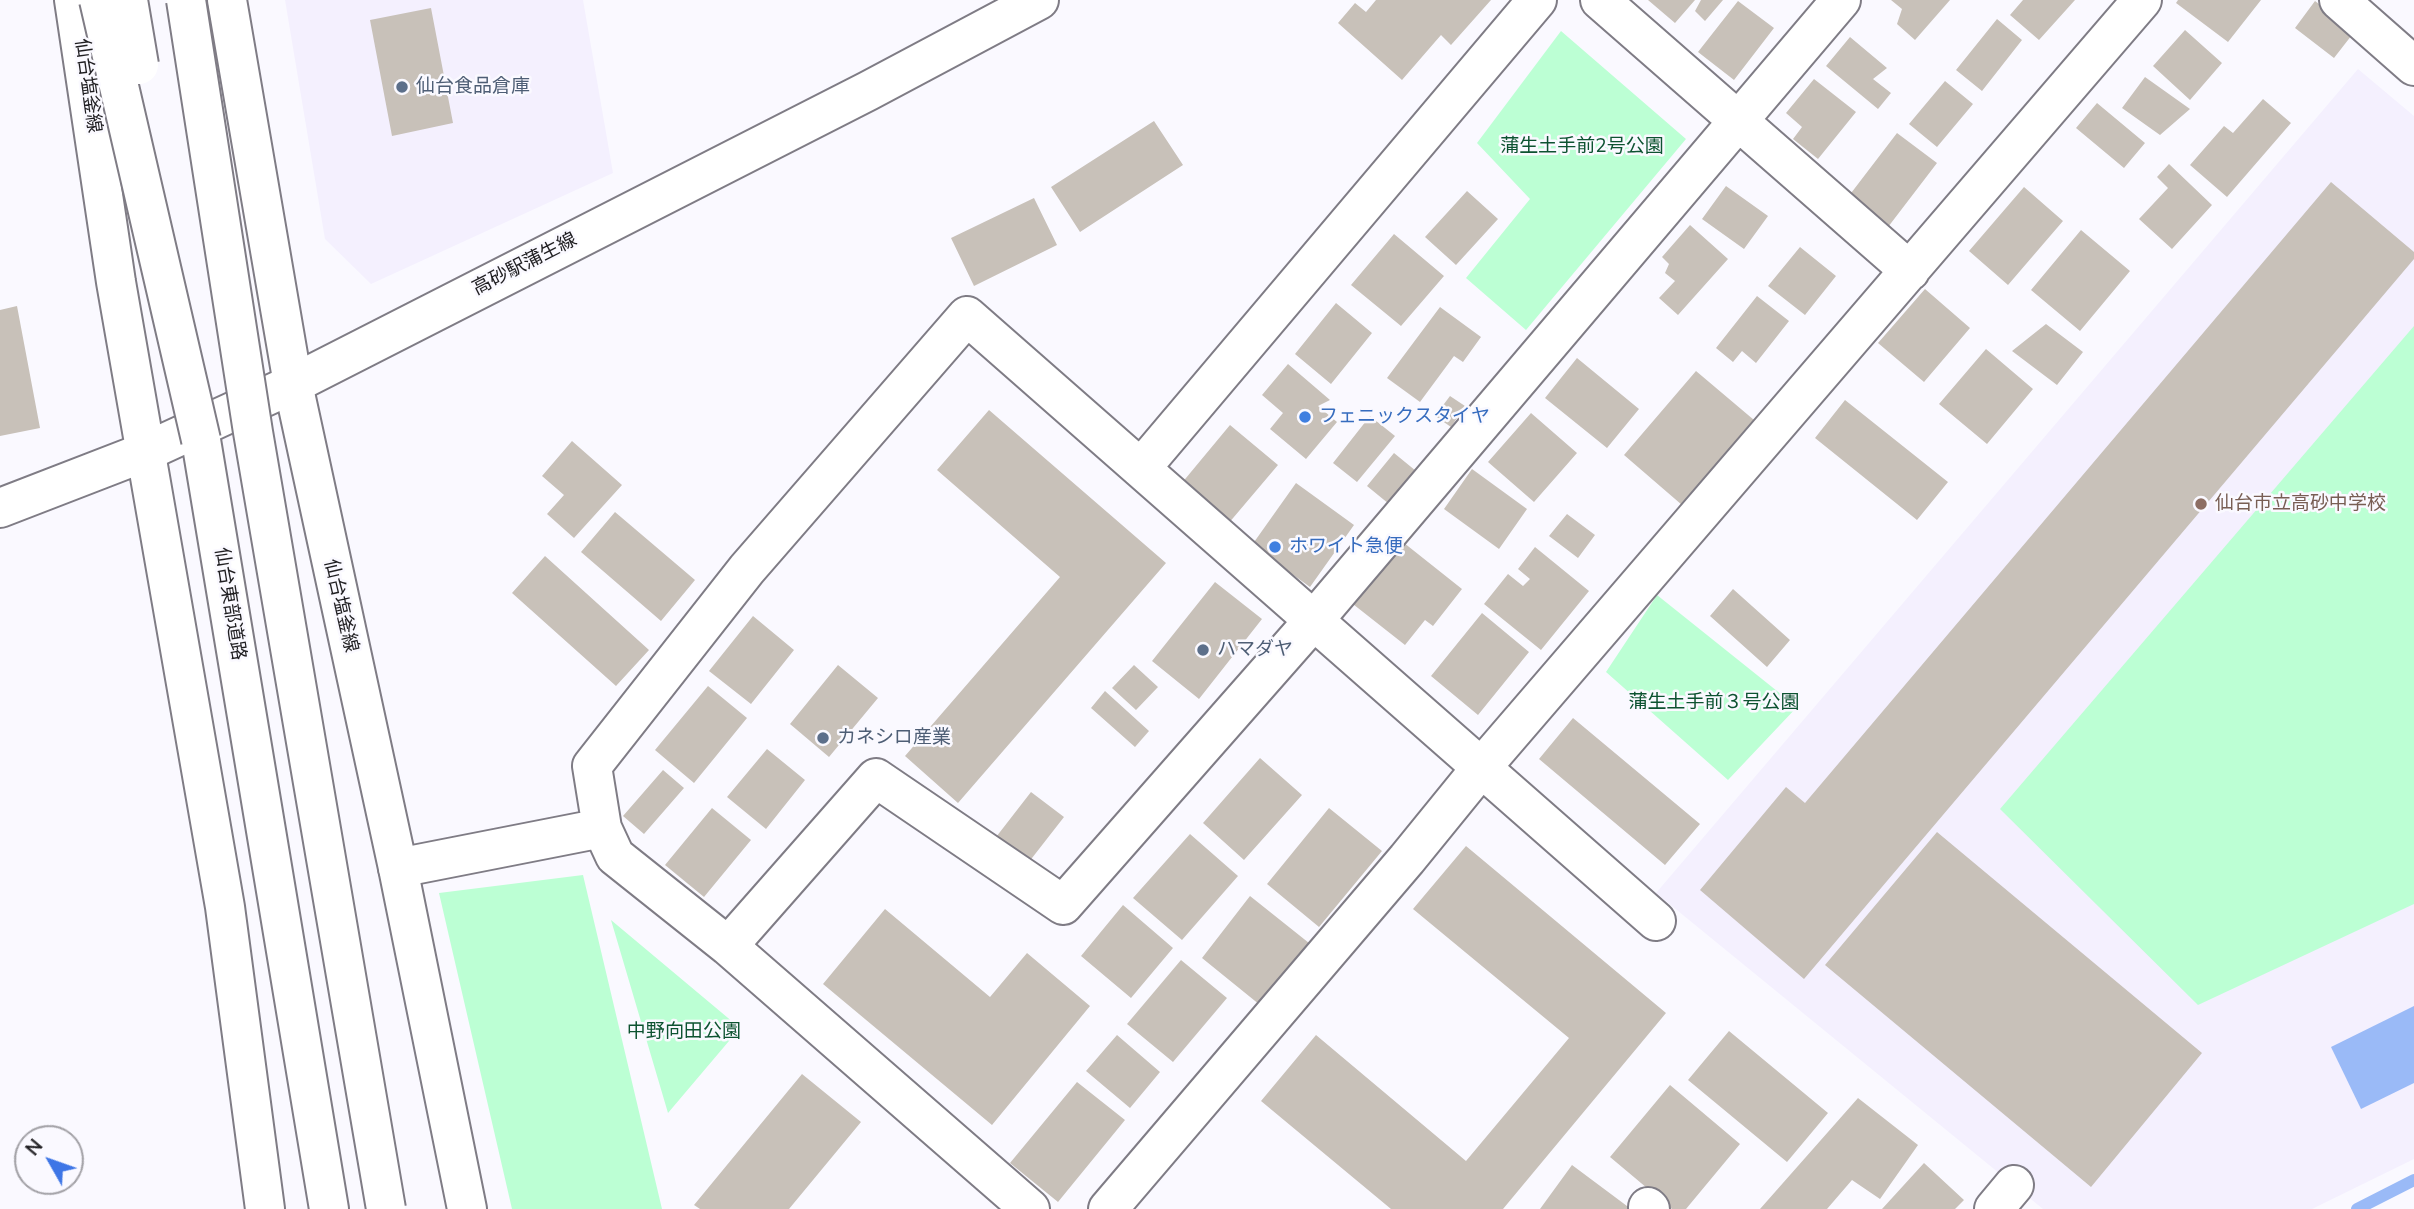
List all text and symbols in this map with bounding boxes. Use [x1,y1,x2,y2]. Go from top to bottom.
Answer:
street label: 仙台塩釜線 [69,37,105,135]
place label: 仙台食品倉庫 [416,76,530,98]
marker: 仙台食品倉庫 [394,79,410,95]
park label: 蒲生土手前2号公園 [1500,136,1664,158]
street label: 高砂駅蒲生線 [469,229,581,301]
place label: フェニックスタイヤ [1319,406,1490,428]
marker: フェニックスタイヤ [1297,409,1313,425]
place label: 仙台市立高砂中学校 [2215,493,2386,515]
marker: 仙台市立高砂中学校 [2193,496,2209,512]
place label: ホワイト急便 [1289,536,1403,558]
marker: ホワイト急便 [1267,539,1283,555]
street label: 仙台東部道路 [209,546,249,662]
street label: 仙台塩釜線 [318,557,362,655]
place label: ハマダヤ [1217,639,1293,661]
marker: ハマダヤ [1195,642,1211,658]
park label: 蒲生土手前３号公園 [1629,692,1799,714]
place label: カネシロ産業 [837,727,951,749]
marker: カネシロ産業 [815,730,831,746]
park label: 中野向田公園 [627,1021,741,1043]
north arrow [14,1125,84,1195]
text: N [20,1134,49,1162]

